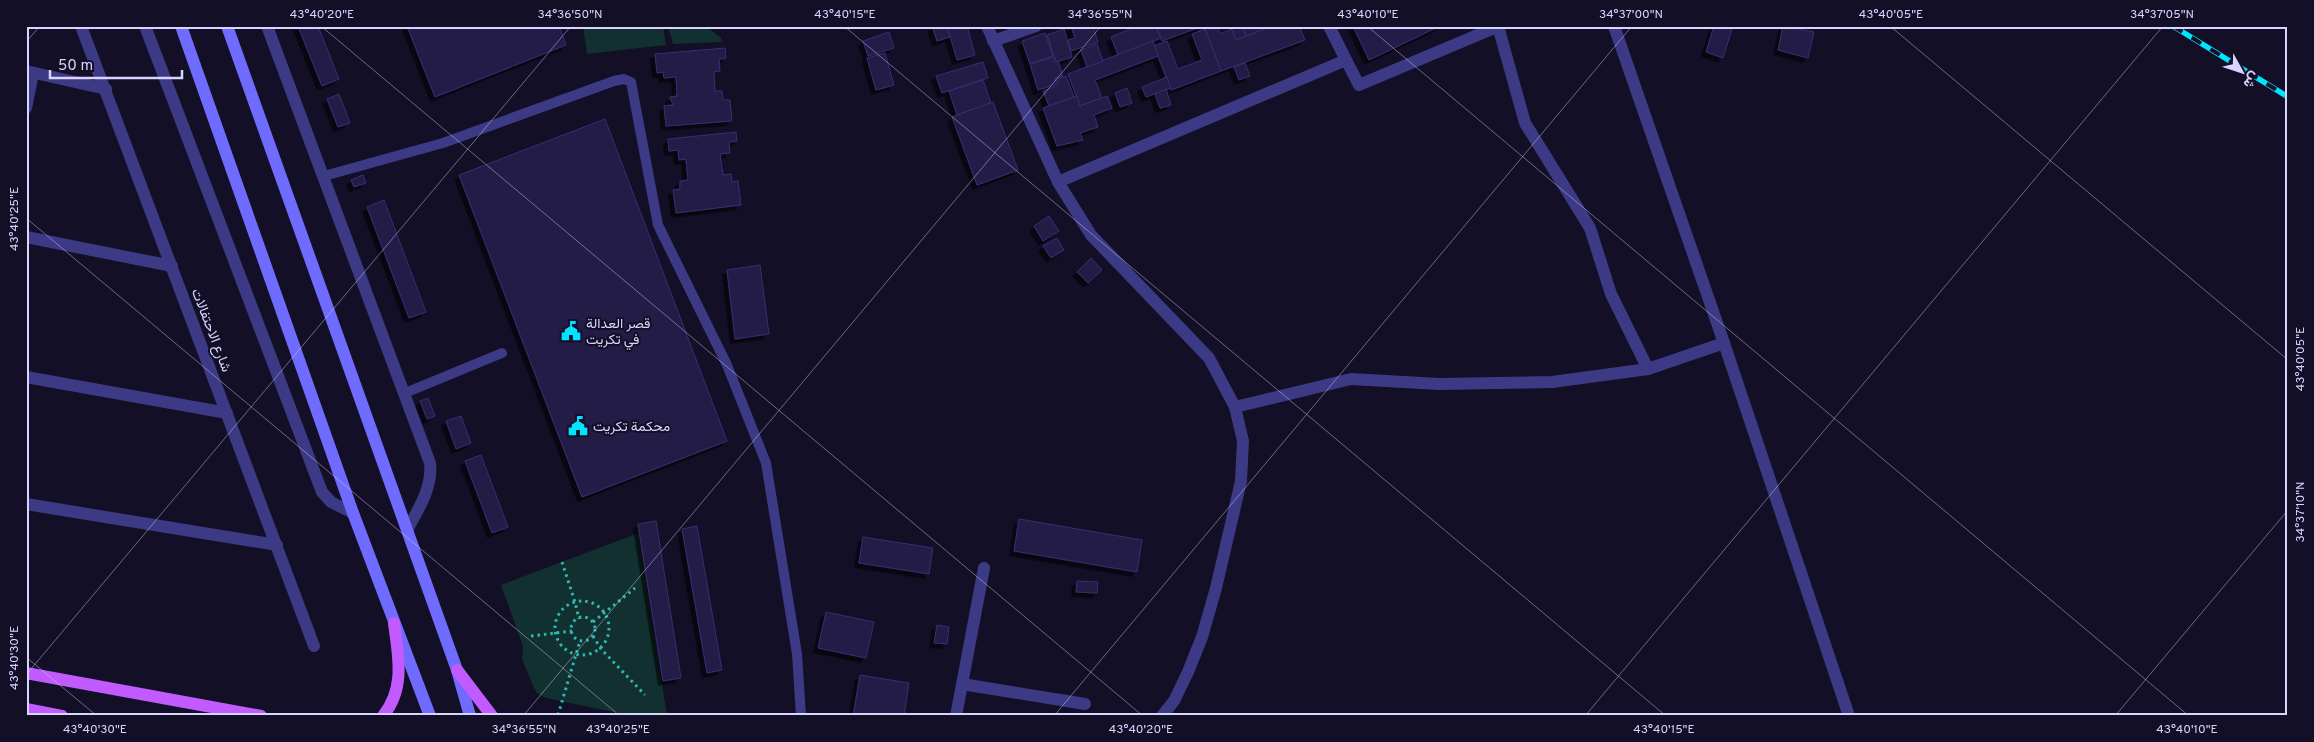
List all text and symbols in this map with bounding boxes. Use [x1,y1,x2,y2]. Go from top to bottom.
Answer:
text: 43°40'20"E [290,7,354,23]
text: 34°36'50"N [537,7,603,23]
text: 43°40'15"E [814,7,876,23]
text: 34°36'55"N [1068,7,1132,23]
text: 43°40'10"E [1337,7,1399,23]
text: 34°37'00"N [1599,7,1663,23]
text: 43°40'05"E [1859,7,1923,23]
text: 34°37'05"N [2130,7,2194,23]
scale bar [50,48,182,80]
north arrow [2216,48,2266,98]
text: 50 m [58,57,93,76]
text: ش [2239,67,2263,91]
text: 43°40'25"E [7,187,23,251]
street label: شارع الاحتفالات [186,286,234,375]
place label: قصر العدالة في تكريت [586,316,650,351]
public building icon: قصر العدالة في تكريت [560,320,582,342]
text: 43°40'05"E [2293,327,2309,391]
public building icon: محكمة تكريت [567,415,589,437]
place label: محكمة تكريت [593,419,670,436]
text: 34°37'10"N [2293,481,2309,543]
text: 43°40'30"E [7,626,23,690]
text: 43°40'30"E [63,722,127,738]
text: 34°36'55"N [492,722,556,738]
text: 43°40'25"E [586,722,650,738]
text: 43°40'20"E [1109,722,1173,738]
text: 43°40'15"E [1633,722,1695,738]
text: 43°40'10"E [2156,722,2218,738]

